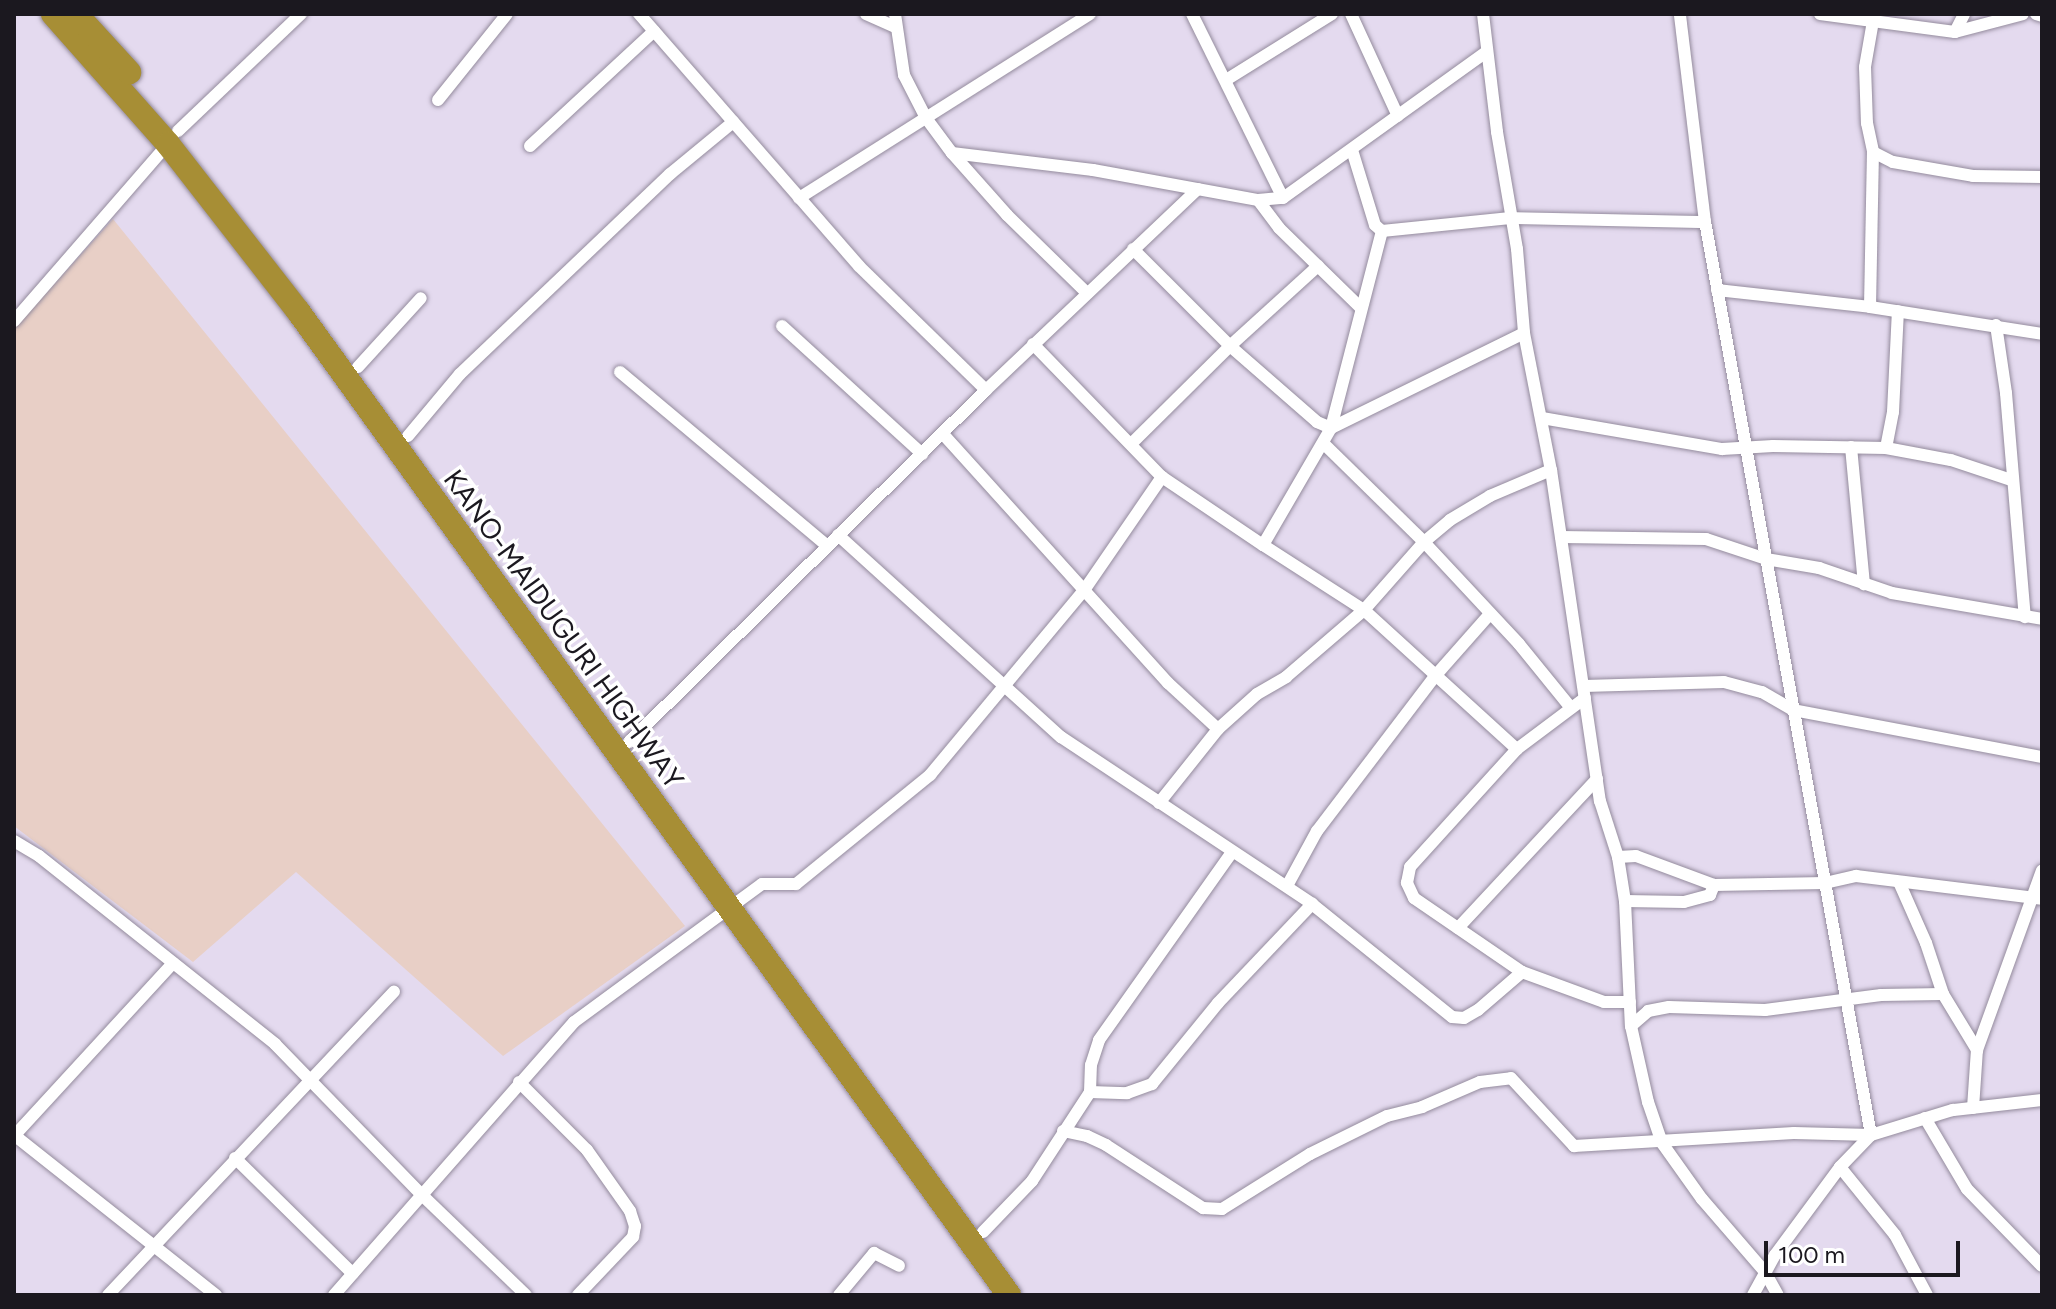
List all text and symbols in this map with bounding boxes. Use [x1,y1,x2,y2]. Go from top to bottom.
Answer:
street label: KANO-MAIDUGURI HIGHWAY [437,463,691,795]
scale bar [1768,1225,1964,1275]
text: 100 m [1778,1240,1845,1269]

